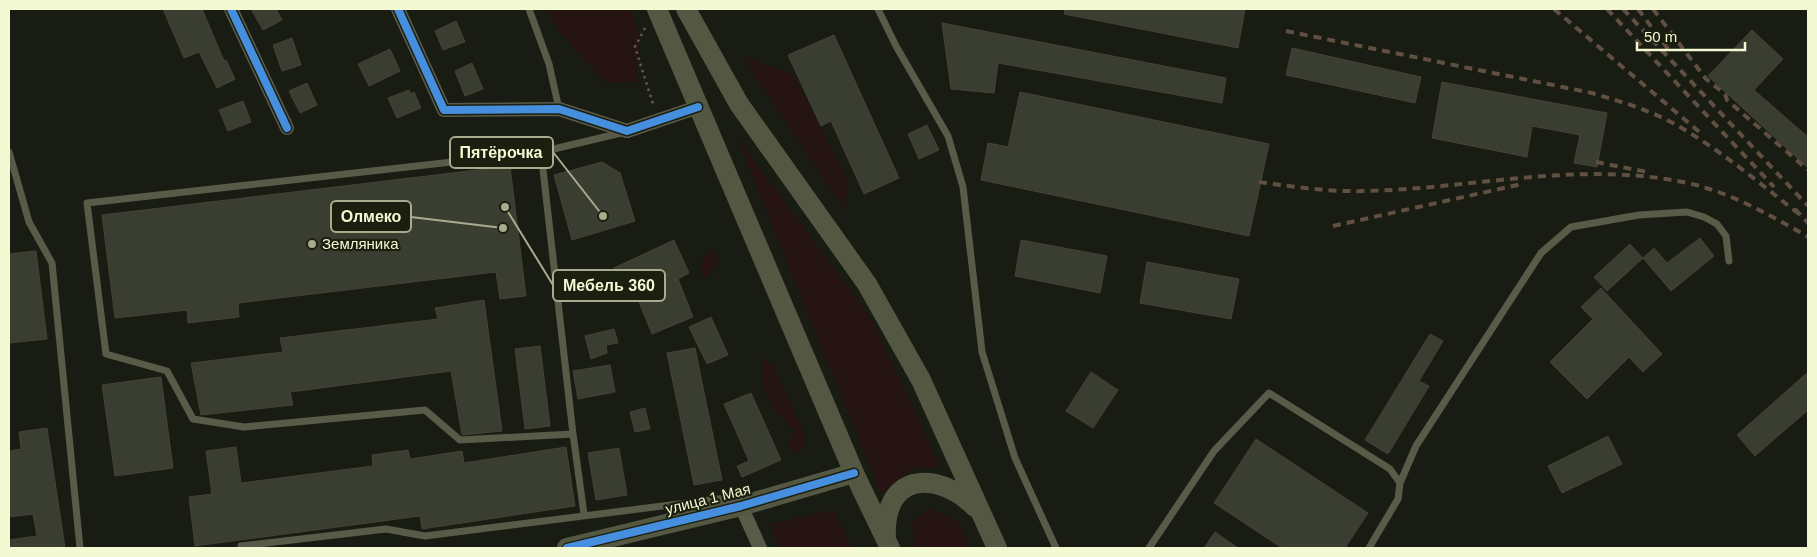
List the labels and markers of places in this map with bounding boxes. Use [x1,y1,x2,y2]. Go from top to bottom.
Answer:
callout: Пятёрочка [450,137,553,168]
callout: Олмеко [331,201,411,232]
place label: Земляника [322,235,399,252]
marker: Земляника [306,238,318,250]
callout: Мебель 360 [553,270,665,301]

